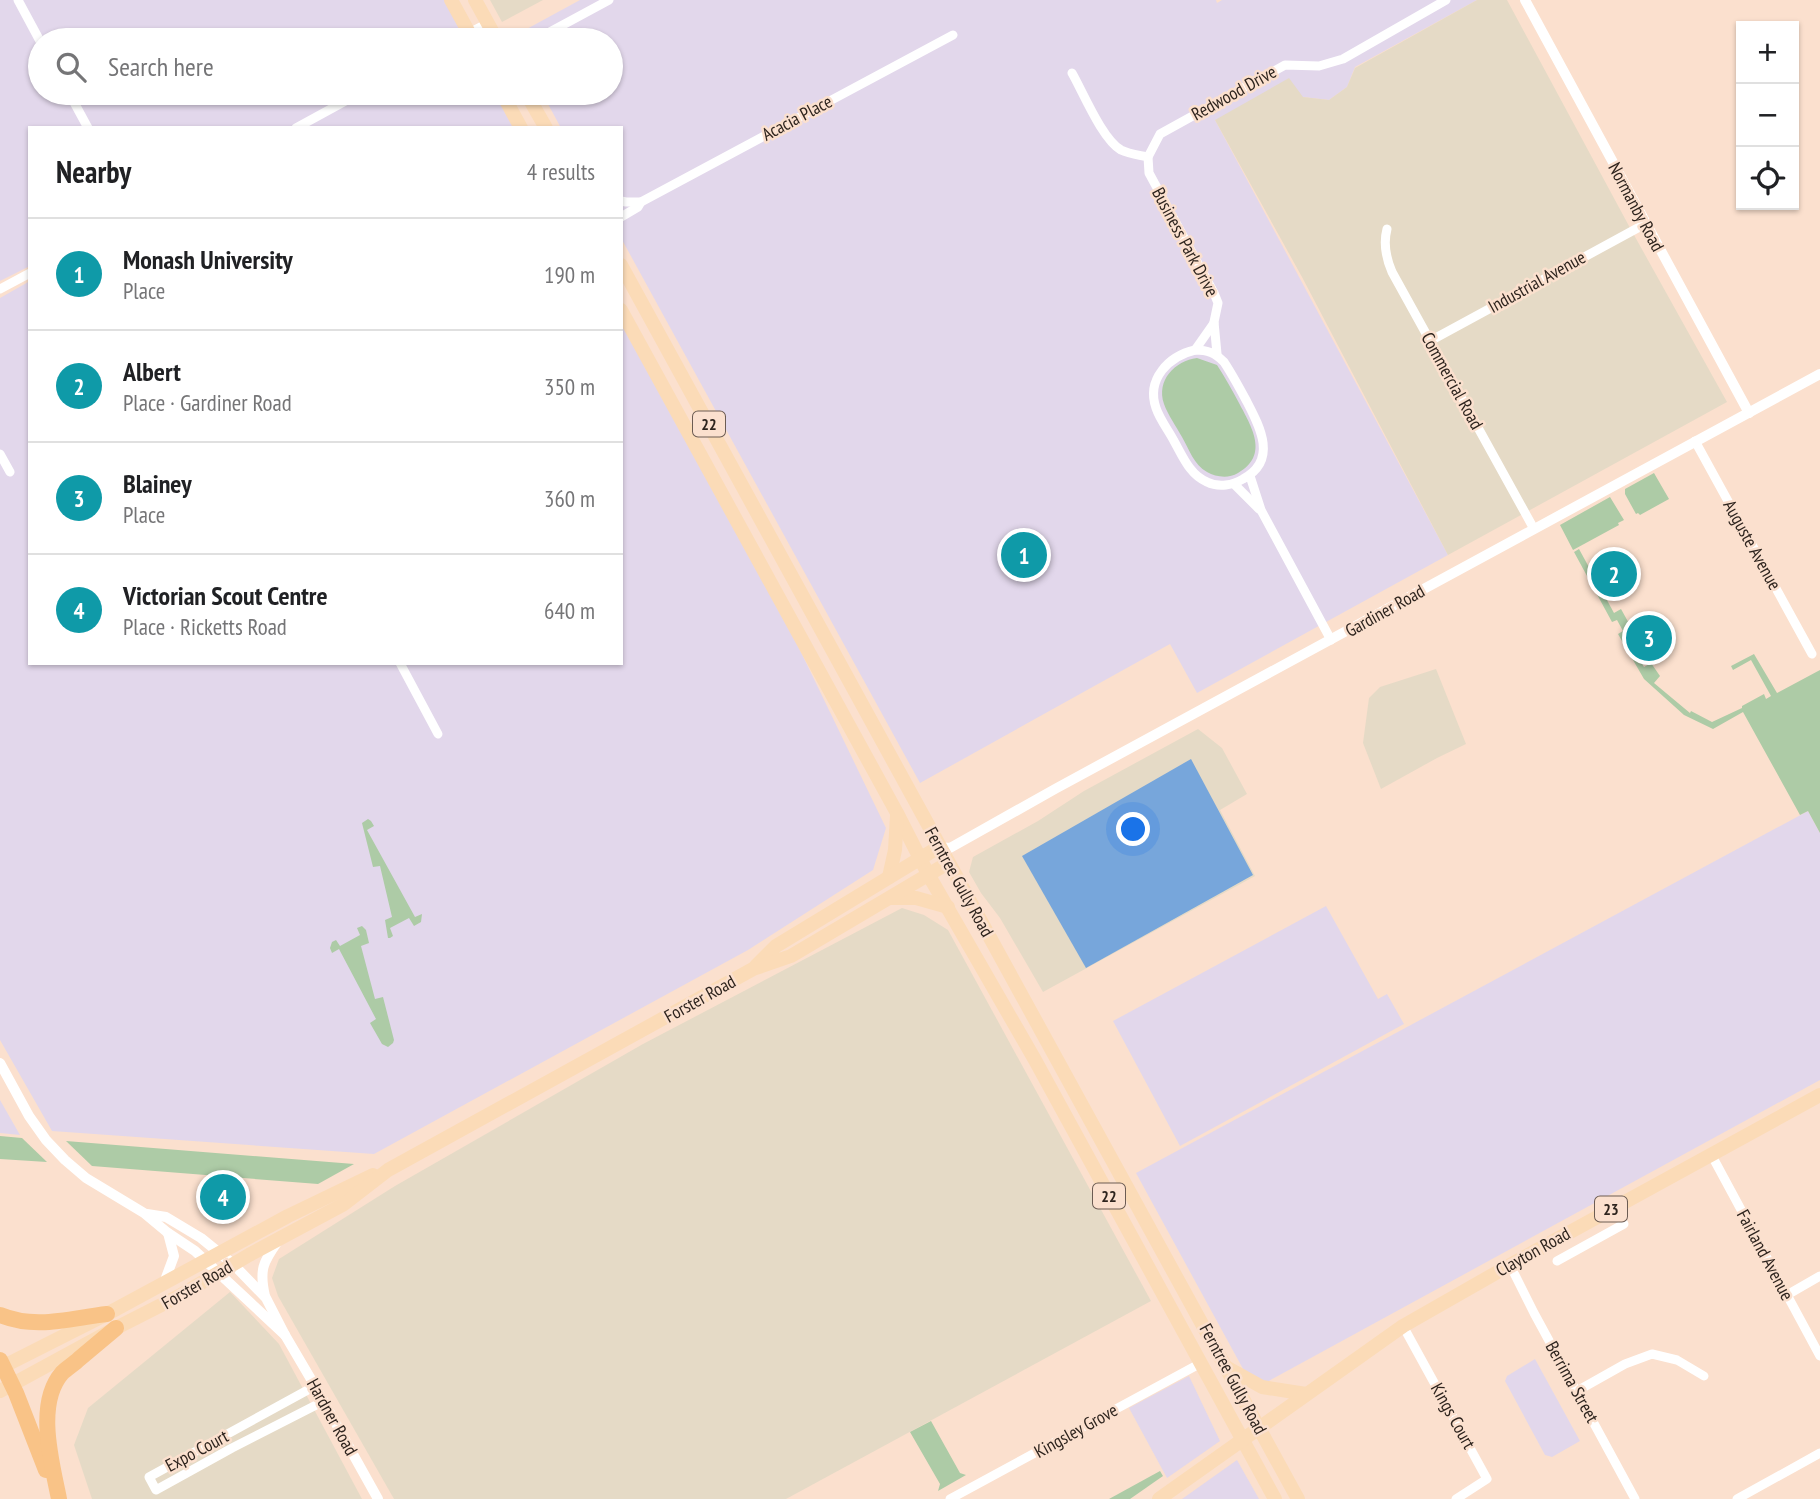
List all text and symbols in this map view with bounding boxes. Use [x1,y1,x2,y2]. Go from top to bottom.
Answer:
map controls [1736,21,1799,210]
button: + [1736,21,1799,84]
search box [28,28,623,105]
icon: search [52,48,90,86]
text: Search here [108,50,214,83]
street label: Redwood Drive [1187,60,1280,125]
button: − [1736,84,1799,147]
street label: Acacia Place [758,89,836,146]
button: locate [1736,147,1799,210]
text: Nearby [56,152,131,191]
text: 4 results [527,157,595,186]
street label: Normanby Road [1603,158,1670,255]
street label: Business Park Drive [1147,183,1224,300]
text: Monash University [123,243,293,276]
street label: Industrial Avenue [1484,245,1589,318]
text: 1 [74,260,85,289]
text: 190 m [544,260,595,289]
text: Place [123,276,165,305]
street label: Commercial Road [1416,328,1489,433]
text: Albert [123,355,181,388]
text: 2 [74,372,85,401]
text: 350 m [544,372,595,401]
text: Place · Gardiner Road [123,388,292,417]
road number: 22 [693,412,725,436]
text: Blainey [123,467,192,500]
text: 3 [74,484,85,513]
text: 360 m [544,484,595,513]
street label: Auguste Avenue [1718,496,1787,594]
text: Place [123,500,165,529]
pin: 1 [1001,529,1047,581]
pin: 2 [1591,548,1637,600]
text: Victorian Scout Centre [123,579,328,612]
street label: Gardiner Road [1341,579,1429,642]
text: 4 [74,596,85,625]
text: 640 m [544,596,595,625]
text: Place · Ricketts Road [123,612,287,641]
pin: 3 [1626,612,1672,664]
your location [1116,812,1150,846]
street label: Ferntree Gully Road [920,823,999,941]
street label: Forster Road [660,970,739,1028]
pin: 4 [200,1171,246,1223]
road number: 22 [1093,1184,1125,1208]
road number: 23 [1595,1196,1627,1222]
street label: Fairland Avenue [1732,1205,1799,1304]
street label: Clayton Road [1492,1222,1574,1281]
street label: Forster Road [157,1255,236,1314]
street label: Ferntree Gully Road [1195,1320,1272,1438]
street label: Berrima Street [1541,1337,1604,1427]
street label: Hardner Road [302,1374,363,1459]
street label: Kings Court [1426,1379,1481,1453]
street label: Kingsley Grove [1030,1398,1121,1463]
street label: Expo Court [161,1424,232,1477]

